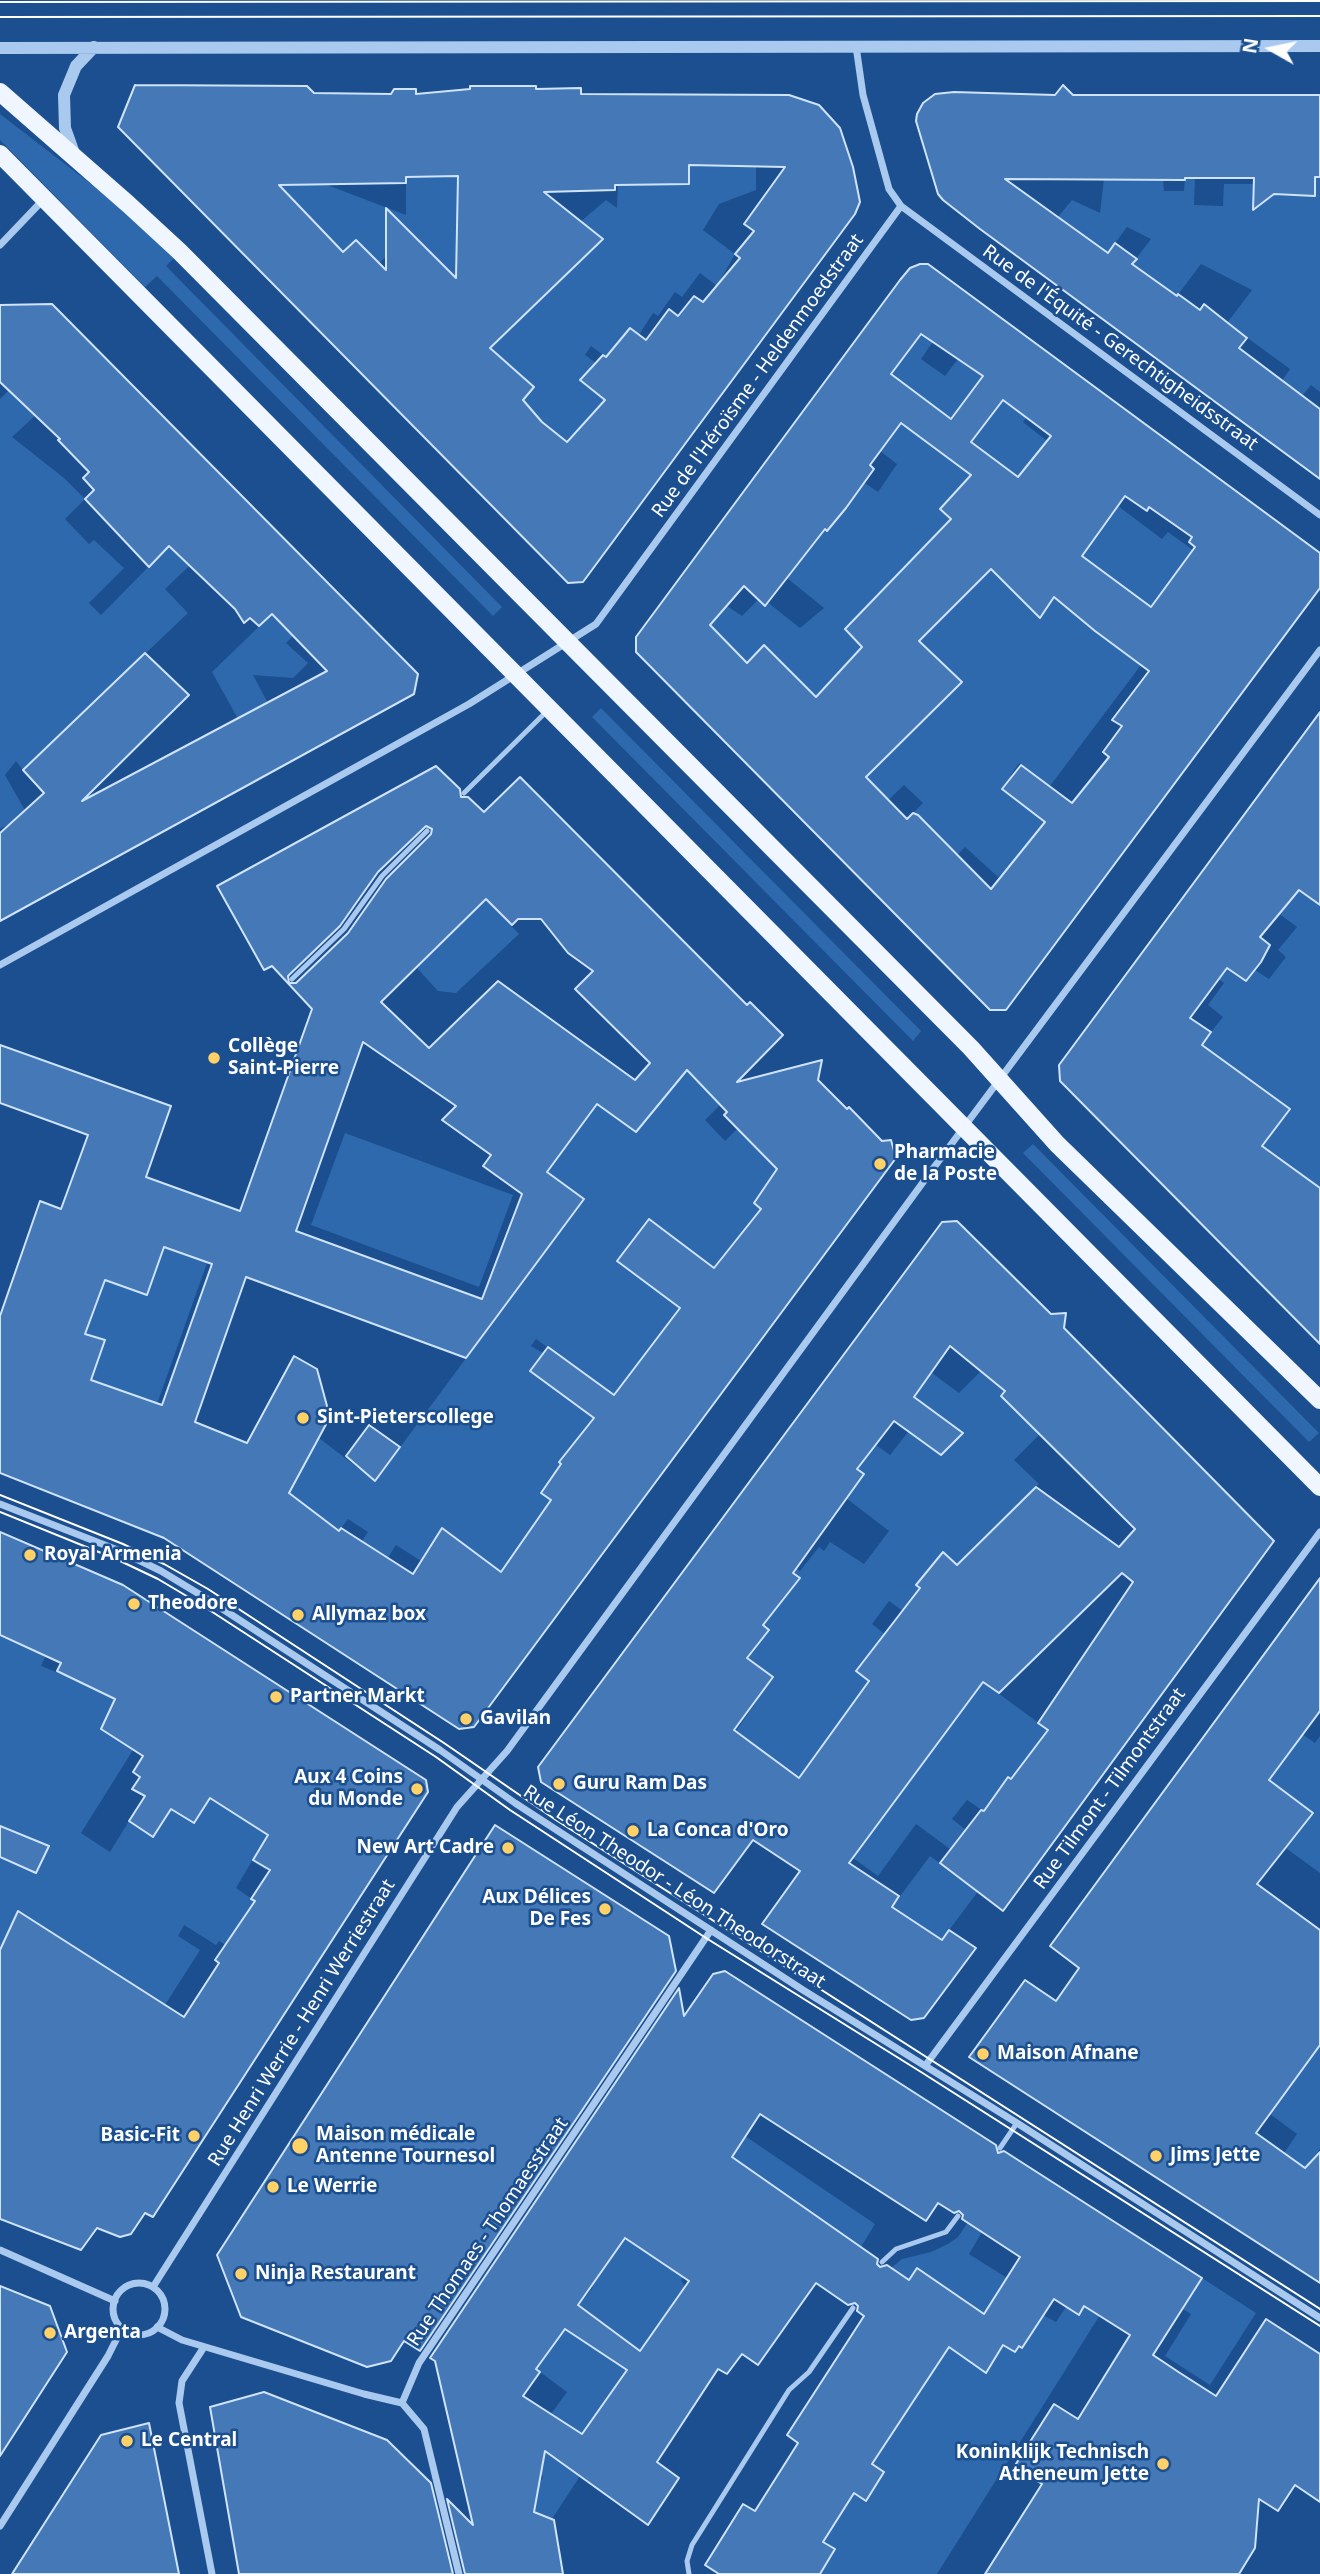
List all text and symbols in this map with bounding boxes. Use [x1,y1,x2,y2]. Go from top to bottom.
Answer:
north arrow [1236,14,1306,84]
text: N [1236,36,1264,55]
street label: Rue de l'Héroïsme - Heldenmoedstraat [647,230,869,522]
street label: Rue de l'Équité - Gerechtigheidsstraat [978,240,1262,456]
place label: Collège Saint-Pierre [228,1036,339,1080]
marker: Collège Saint-Pierre [206,1050,222,1066]
place label: Pharmacie de la Poste [894,1142,997,1186]
marker: Pharmacie de la Poste [872,1156,888,1172]
place label: Sint-Pieterscollege [317,1407,494,1429]
marker: Sint-Pieterscollege [295,1410,311,1426]
place label: Royal Armenia [44,1544,182,1566]
marker: Royal Armenia [22,1547,38,1563]
place label: Theodore [148,1593,238,1615]
marker: Theodore [126,1596,142,1612]
place label: Allymaz box [312,1604,426,1626]
marker: Allymaz box [290,1607,306,1623]
street label: Rue Tilmont - Tilmontstraat [1029,1684,1191,1894]
place label: Partner Markt [290,1686,425,1708]
marker: Partner Markt [268,1689,284,1705]
place label: Gavilan [480,1708,551,1730]
marker: Gavilan [458,1711,474,1727]
place label: Aux 4 Coins du Monde [294,1767,403,1811]
place label: Guru Ram Das [573,1773,707,1795]
marker: Guru Ram Das [551,1776,567,1792]
marker: Aux 4 Coins du Monde [409,1781,425,1797]
street label: Rue Léon Theodor - Léon Theodorstraat [519,1781,829,1993]
place label: La Conca d'Oro [647,1820,789,1842]
marker: La Conca d'Oro [625,1823,641,1839]
place label: New Art Cadre [357,1837,494,1859]
marker: New Art Cadre [500,1840,516,1856]
street label: Rue Henri Werrie - Henri Werriestraat [204,1875,400,2171]
place label: Aux Délices De Fes [482,1887,591,1931]
marker: Aux Délices De Fes [597,1901,613,1917]
place label: Maison Afnane [997,2043,1139,2065]
marker: Maison Afnane [975,2046,991,2062]
street label: Rue Thomaes - Thomaesstraat [403,2113,573,2351]
place label: Maison médicale Antenne Tournesol [316,2124,495,2168]
place label: Basic-Fit [101,2125,180,2147]
marker: Basic-Fit [186,2128,202,2144]
marker: Maison médicale Antenne Tournesol [290,2136,310,2156]
place label: Jims Jette [1170,2145,1260,2167]
marker: Jims Jette [1148,2148,1164,2164]
place label: Le Werrie [287,2176,377,2198]
marker: Le Werrie [265,2179,281,2195]
place label: Ninja Restaurant [255,2263,416,2285]
marker: Ninja Restaurant [233,2266,249,2282]
place label: Argenta [64,2322,141,2344]
marker: Argenta [42,2325,58,2341]
place label: Le Central [141,2430,237,2452]
marker: Le Central [119,2433,135,2449]
place label: Koninklijk Technisch Atheneum Jette [956,2442,1149,2486]
marker: Koninklijk Technisch Atheneum Jette [1155,2456,1171,2472]

